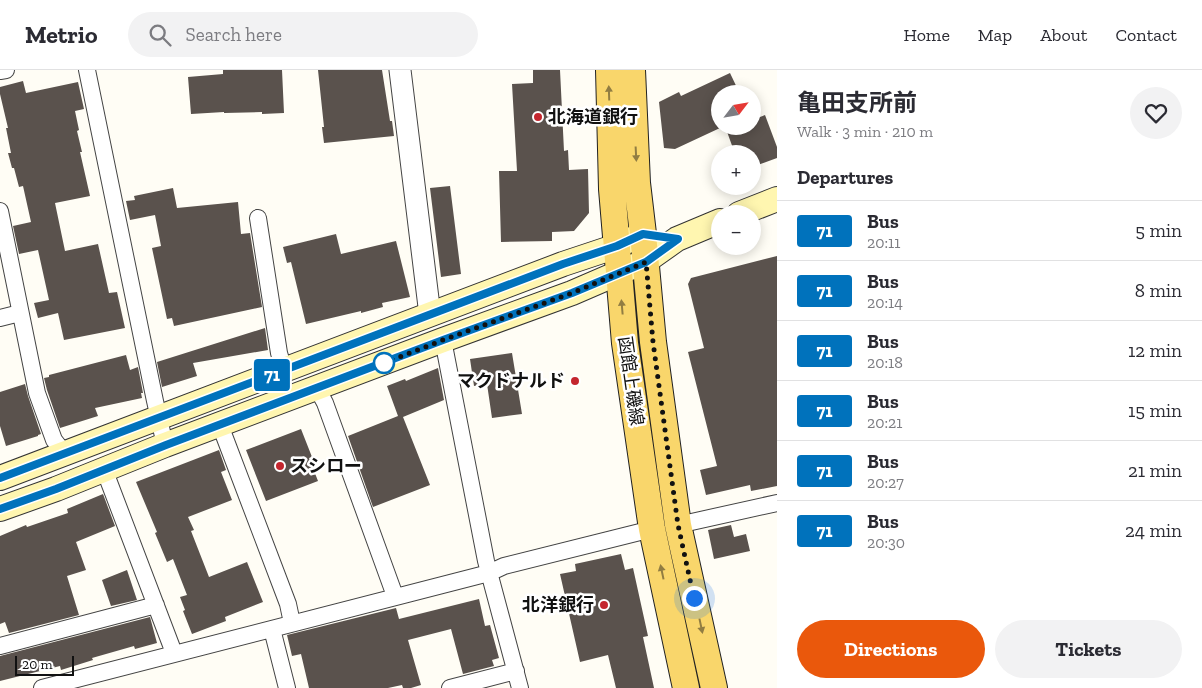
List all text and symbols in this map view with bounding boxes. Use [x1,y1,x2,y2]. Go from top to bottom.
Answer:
search box [128,12,478,57]
text: Metrio [25,20,98,49]
icon: search [146,21,174,49]
text: Search here [186,23,282,46]
text: Home [903,24,950,46]
text: Map [978,24,1012,46]
text: About [1040,24,1087,46]
text: Contact [1115,24,1177,46]
one-way arrow [605,85,613,101]
north arrow [711,85,761,135]
map controls [711,85,761,255]
button: heart [1130,87,1182,139]
text: 亀田支所前 [797,88,917,117]
place label: 北海道銀行 [548,106,638,128]
marker: 北海道銀行 [532,111,544,123]
text: Walk · 3 min · 210 m [797,122,933,141]
button: + [711,145,761,195]
one-way arrow [632,146,640,162]
text: Departures [797,166,893,189]
button: − [711,205,761,255]
text: Bus [867,210,899,233]
text: 5 min [1135,219,1182,242]
text: 71 [816,220,833,242]
text: 20:11 [867,233,900,252]
text: Bus [867,270,899,293]
text: 8 min [1135,279,1182,302]
text: 71 [816,280,833,302]
text: 20:14 [867,293,903,312]
one-way arrow [618,299,626,315]
text: Bus [867,330,899,353]
street label: 函館上磯線 [614,335,648,427]
text: 12 min [1128,339,1182,362]
text: 71 [816,340,833,362]
unlabelled marker [373,352,395,374]
text: 20:18 [867,353,903,372]
line badge: 71 [250,359,294,391]
text: 71 [264,364,280,386]
place label: マクドナルド [457,370,565,392]
marker: マクドナルド [569,375,581,387]
text: Bus [867,390,899,413]
text: 15 min [1128,399,1182,422]
text: 71 [816,400,833,422]
text: 20:21 [867,413,902,432]
text: Bus [867,450,899,473]
place label: スシロー [290,455,362,477]
text: 21 min [1128,459,1182,482]
marker: スシロー [274,460,286,472]
text: 71 [816,460,833,482]
text: 20:27 [867,473,904,492]
text: Bus [867,510,899,533]
text: 24 min [1125,519,1182,542]
text: 71 [816,520,833,542]
text: 20:30 [867,533,905,552]
one-way arrow [657,563,665,579]
your location [682,586,707,611]
place label: 北洋銀行 [522,594,594,616]
marker: 北洋銀行 [598,599,610,611]
one-way arrow [697,619,705,635]
button: Directions [797,620,985,678]
button: Tickets [995,620,1182,678]
scale bar [15,653,74,676]
text: 20 m [22,656,53,673]

